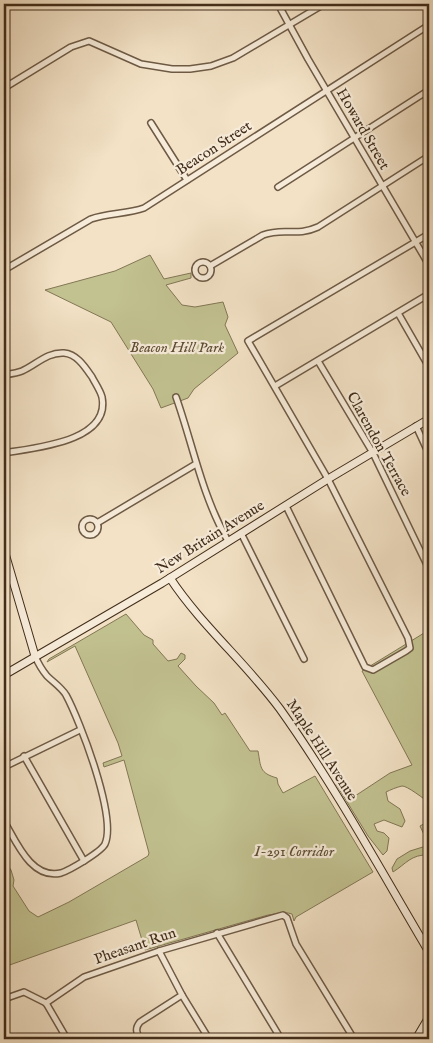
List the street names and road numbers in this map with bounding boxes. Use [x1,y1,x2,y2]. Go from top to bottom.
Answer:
street label: Howard Street [332,85,394,173]
street label: Beacon Street [173,117,255,179]
street label: Clarendon Terrace [342,389,416,500]
street label: New Britain Avenue [152,496,268,578]
street label: Maple Hill Avenue [282,696,362,804]
street label: Pheasant Run [92,923,178,969]

